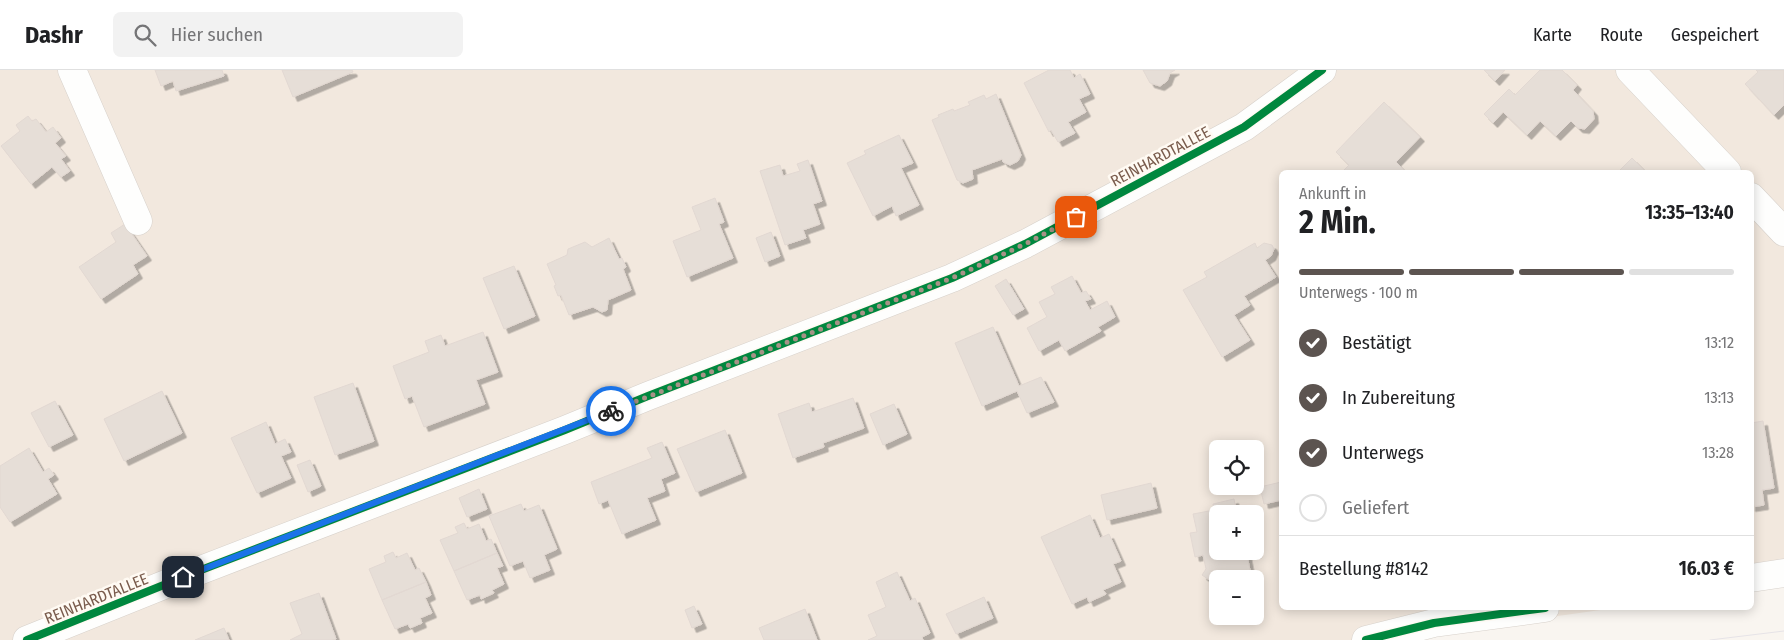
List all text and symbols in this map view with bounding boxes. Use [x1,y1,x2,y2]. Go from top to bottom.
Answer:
search box [113,12,463,57]
text: Dashr [25,21,83,49]
icon: search [131,21,159,49]
text: Hier suchen [171,23,263,46]
text: Karte [1533,24,1572,46]
text: Route [1600,24,1643,46]
text: Gespeichert [1671,24,1759,46]
street label: REINHARDTALLEE [1107,122,1213,191]
text: Ankunft in [1299,184,1366,203]
pin [1055,196,1097,238]
text: 13:35–13:40 [1645,201,1734,224]
icon: bag [1062,203,1090,231]
text: 2 Min. [1299,203,1376,241]
text: Unterwegs · 100 m [1299,283,1418,302]
icon: check [1299,329,1327,357]
text: Bestätigt [1342,331,1411,354]
text: 13:12 [1705,333,1734,352]
icon: check [1299,384,1327,412]
courier [586,386,636,436]
text: In Zubereitung [1342,386,1455,409]
text: 13:13 [1704,388,1734,407]
icon: bike [597,397,625,425]
icon: check [1299,439,1327,467]
map controls [1209,440,1264,625]
button: locate [1209,440,1264,495]
text: Unterwegs [1342,441,1424,464]
text: 13:28 [1702,443,1734,462]
text: Geliefert [1342,496,1409,519]
button: + [1209,505,1264,560]
pin [162,556,204,598]
text: Bestellung #8142 [1299,557,1428,580]
text: 16.03 € [1679,557,1734,580]
icon: home [169,563,197,591]
street label: REINHARDTALLEE [42,569,151,628]
button: − [1209,570,1264,625]

